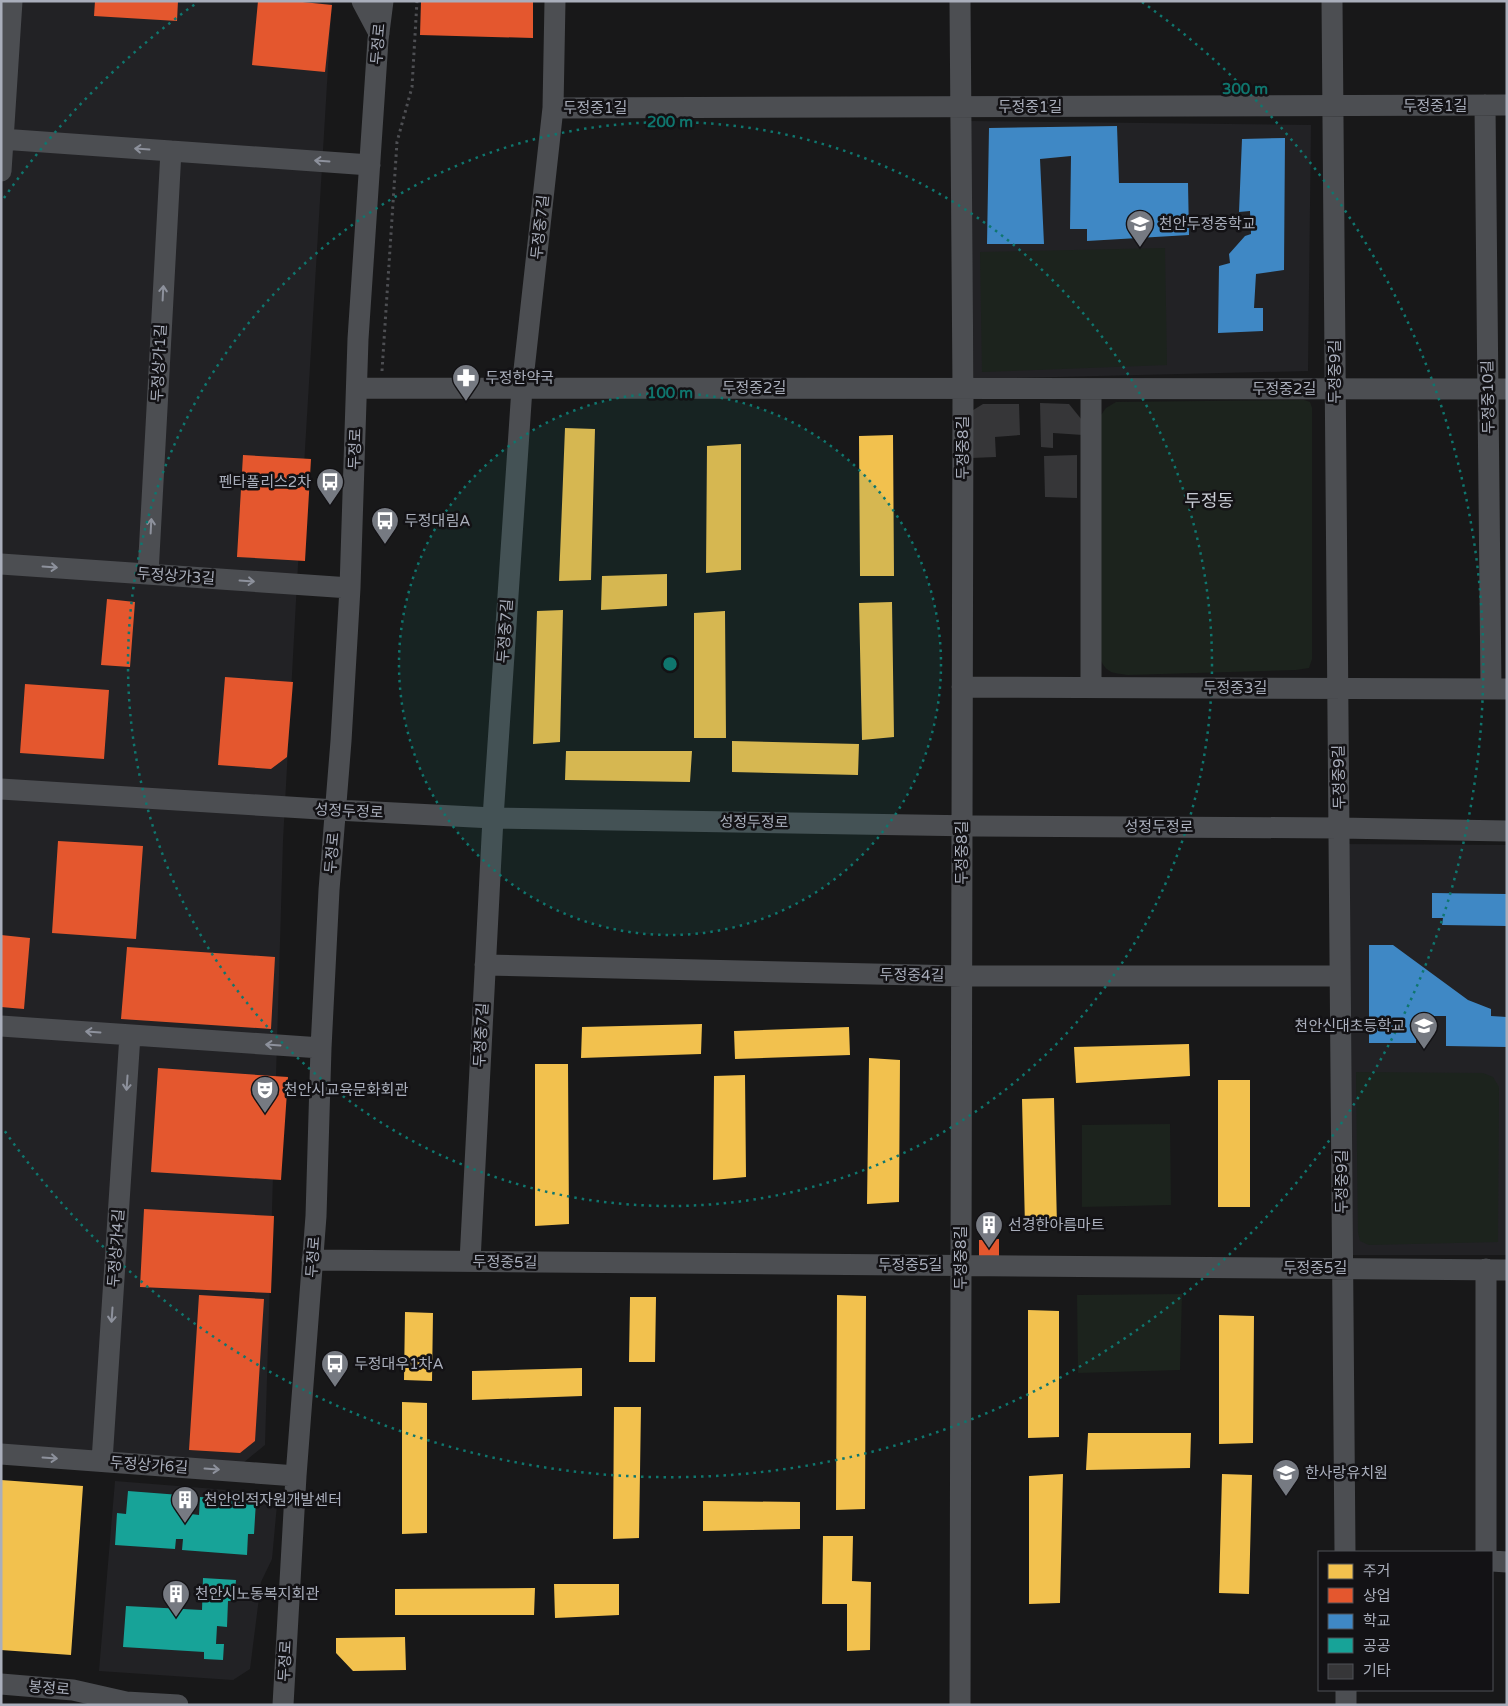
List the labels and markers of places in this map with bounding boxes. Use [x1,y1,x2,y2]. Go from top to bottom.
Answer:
school or university icon: 천안두정중학교 [1125,209,1155,248]
place label: 천안두정중학교 [1159,215,1256,233]
pharmacy icon: 두정한약국 [451,363,481,402]
place label: 두정한약국 [485,369,554,387]
bus stop icon: 펜타폴리스2차 [315,467,345,506]
place label: 펜타폴리스2차 [219,473,311,491]
bus stop icon: 두정대림A [370,506,400,545]
place label: 두정대림A [404,512,470,530]
centre of rings [661,655,679,673]
school or university icon: 천안신대초등학교 [1409,1011,1439,1050]
place label: 천안신대초등학교 [1295,1017,1405,1035]
theatre icon: 천안시교육문화회관 [250,1075,280,1114]
place label: 천안시교육문화회관 [284,1081,408,1099]
building icon: 선경한아름마트 [974,1210,1004,1249]
place label: 선경한아름마트 [1008,1216,1105,1234]
bus stop icon: 두정대우1차A [320,1349,350,1388]
place label: 두정대우1차A [354,1355,444,1373]
school or university icon: 한사랑유치원 [1271,1458,1301,1497]
place label: 한사랑유치원 [1305,1464,1388,1482]
building icon: 천안인적자원개발센터 [170,1485,200,1524]
place label: 천안인적자원개발센터 [204,1491,342,1509]
building icon: 천안시노동복지회관 [161,1579,191,1618]
place label: 천안시노동복지회관 [195,1585,319,1603]

